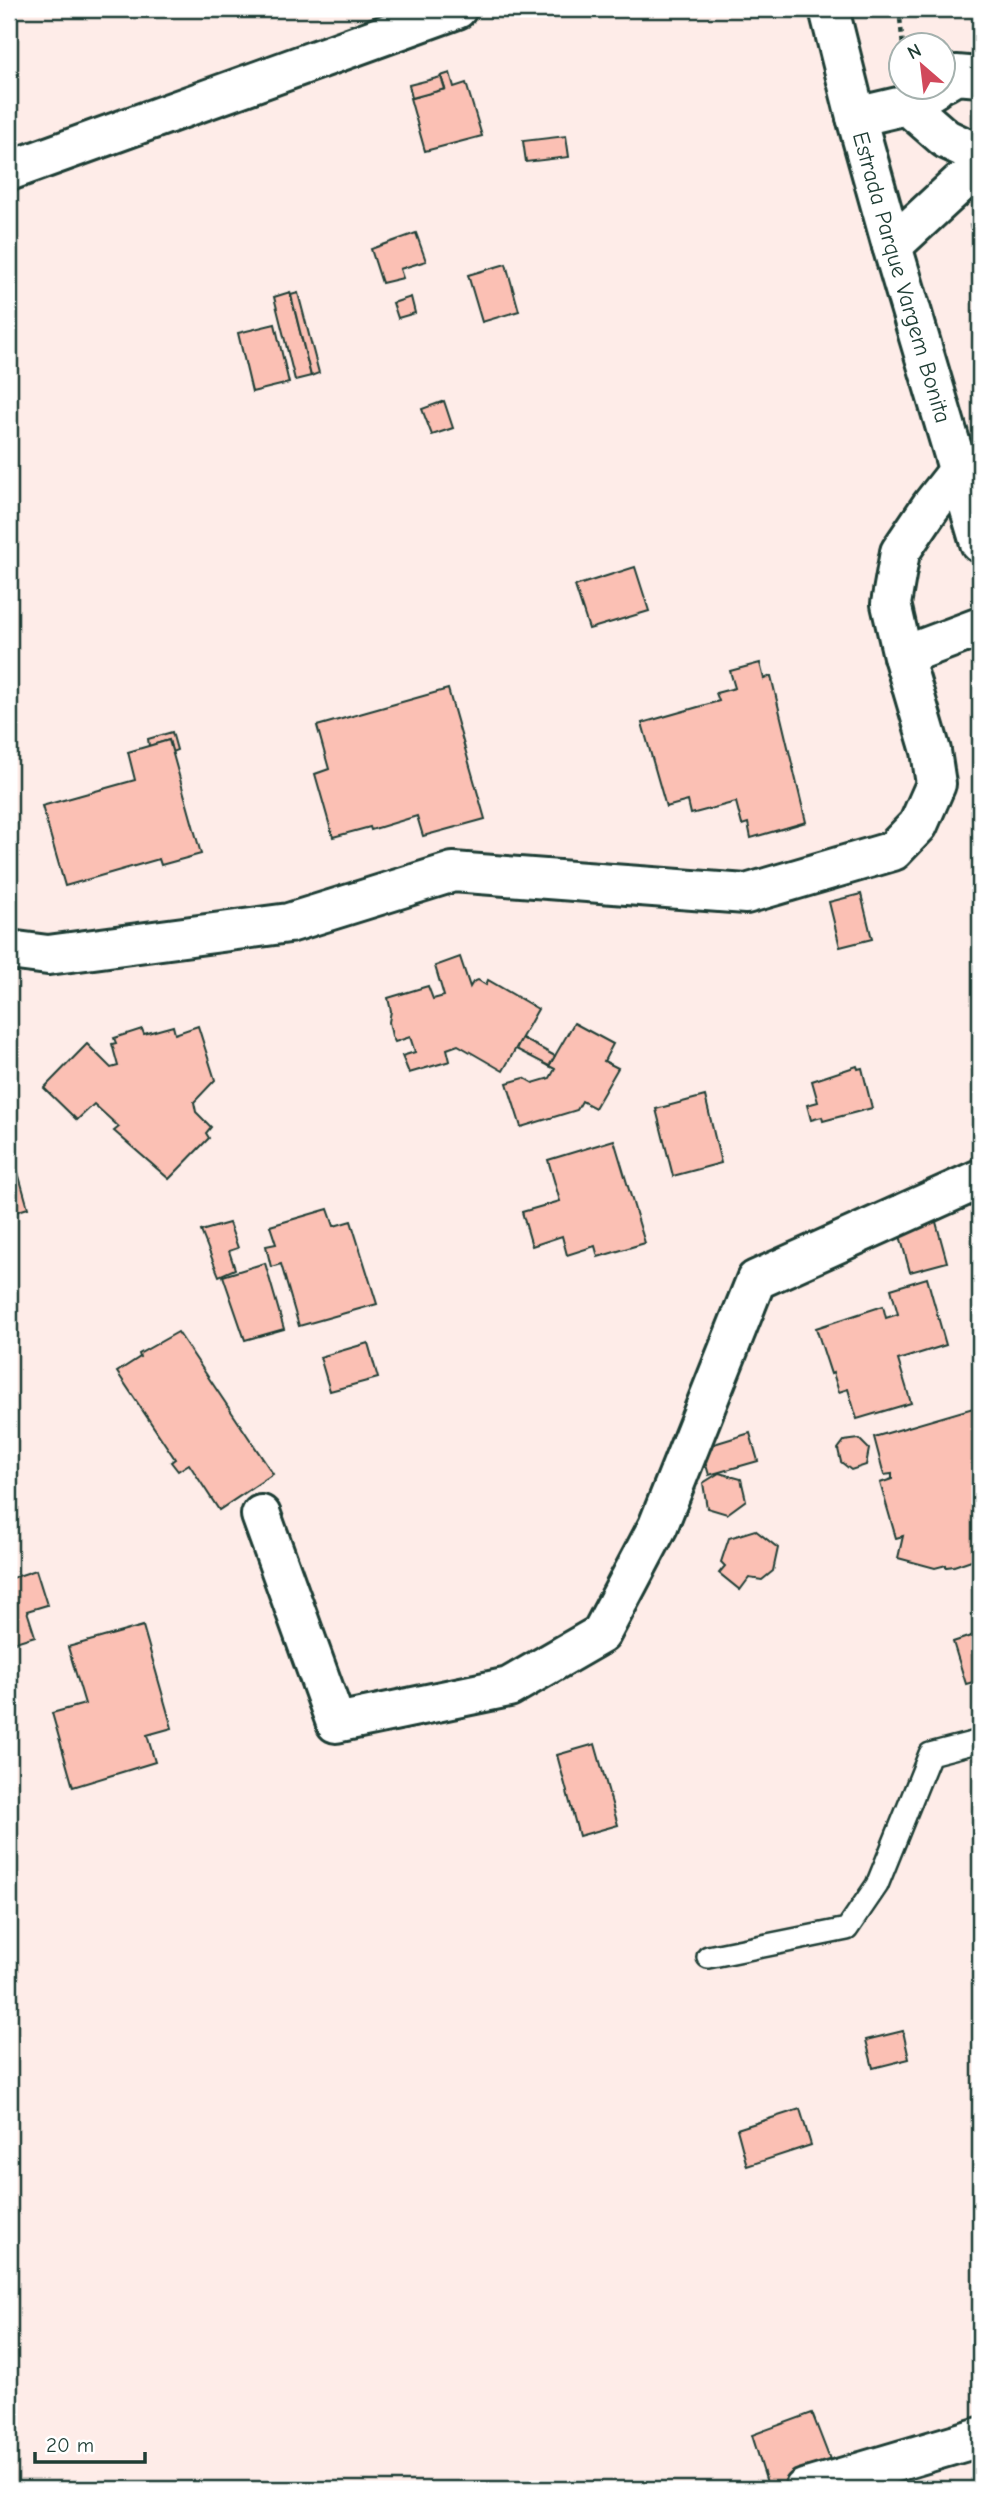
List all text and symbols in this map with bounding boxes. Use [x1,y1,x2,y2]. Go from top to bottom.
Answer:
north arrow [888,32,958,102]
text: N [904,39,925,64]
street label: Estrada Parque Vargem Bonita [847,129,957,426]
scale bar [35,2421,145,2465]
text: 20 m [46,2433,94,2457]

